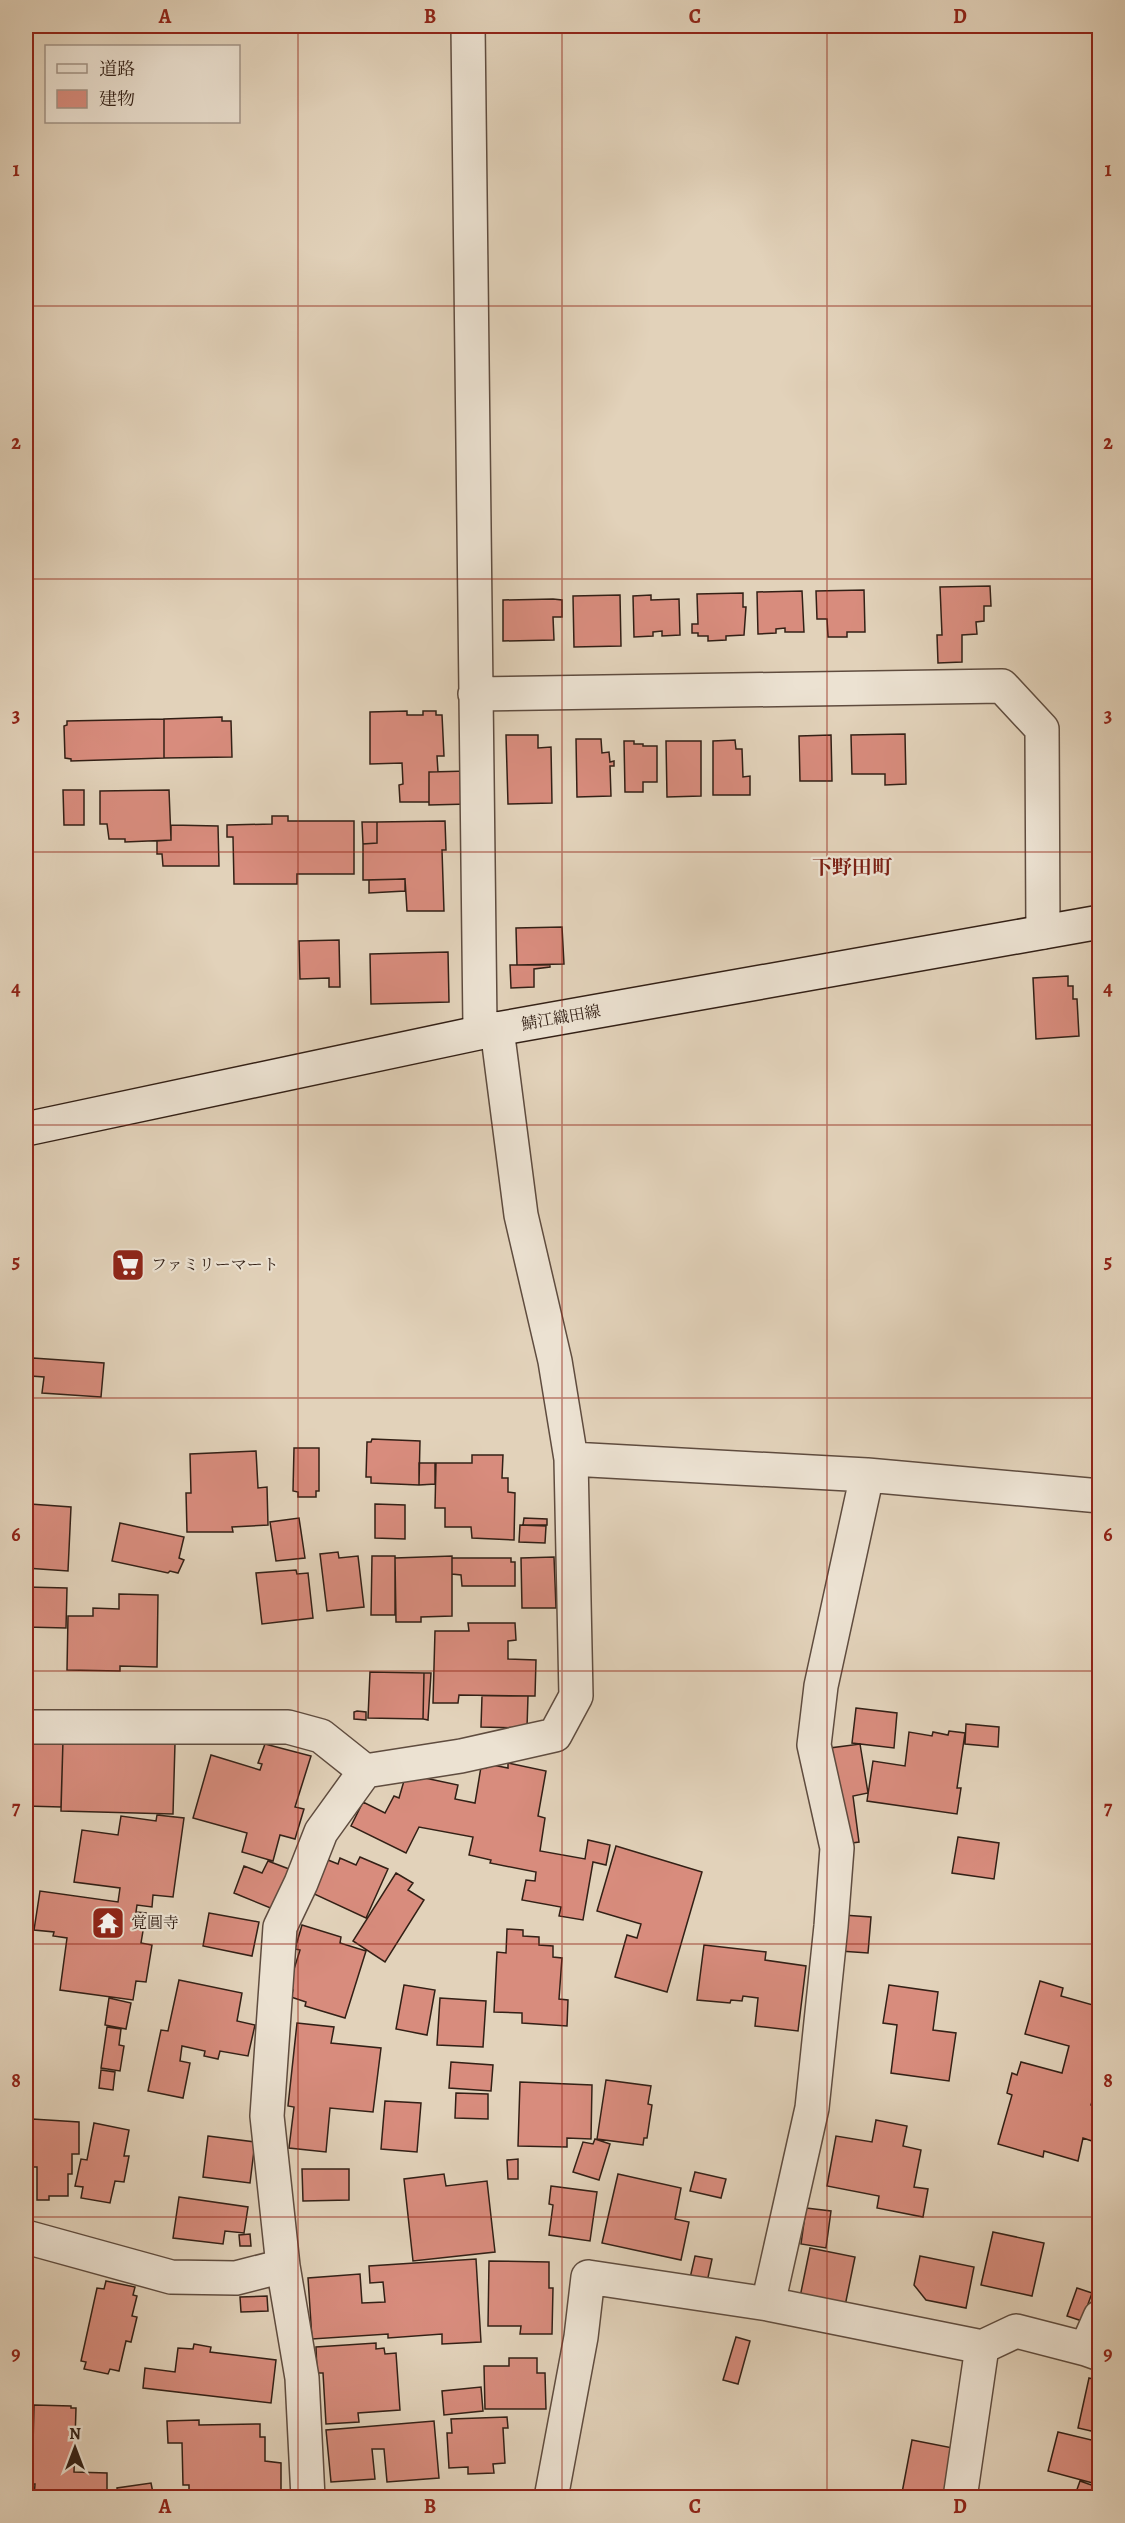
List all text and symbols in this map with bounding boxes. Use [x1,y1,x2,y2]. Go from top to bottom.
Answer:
text: A [158,3,172,30]
text: B [424,3,436,30]
text: C [689,3,701,30]
text: D [953,3,967,30]
legend [45,45,240,123]
text: 道路 [99,57,135,81]
text: 建物 [99,87,135,111]
text: 1 [12,156,20,183]
text: 1 [1104,156,1112,183]
text: 2 [11,429,21,456]
text: 2 [1103,429,1113,456]
text: 3 [12,702,20,729]
text: 3 [1104,702,1112,729]
district label: 下野田町 [812,854,893,881]
text: 4 [11,975,21,1002]
text: 4 [1103,975,1113,1002]
street label: 鯖江織田線 [520,1000,602,1036]
supermarket icon: ファミリーマート [110,1247,146,1283]
text: 5 [12,1248,20,1275]
text: 5 [1104,1248,1112,1275]
place label: ファミリーマート [151,1254,279,1276]
text: 6 [11,1521,21,1548]
text: 6 [1103,1521,1113,1548]
text: 7 [12,1794,21,1821]
text: 7 [1104,1794,1113,1821]
temple icon: 覚圓寺 [90,1905,126,1941]
place label: 覚圓寺 [131,1912,179,1934]
text: 8 [11,2067,21,2094]
text: 8 [1103,2067,1113,2094]
text: 9 [11,2340,21,2367]
text: 9 [1103,2340,1113,2367]
north arrow [45,2418,105,2478]
text: N [69,2423,81,2445]
text: A [158,2493,172,2520]
text: B [424,2493,436,2520]
text: C [689,2493,701,2520]
text: D [953,2493,967,2520]

